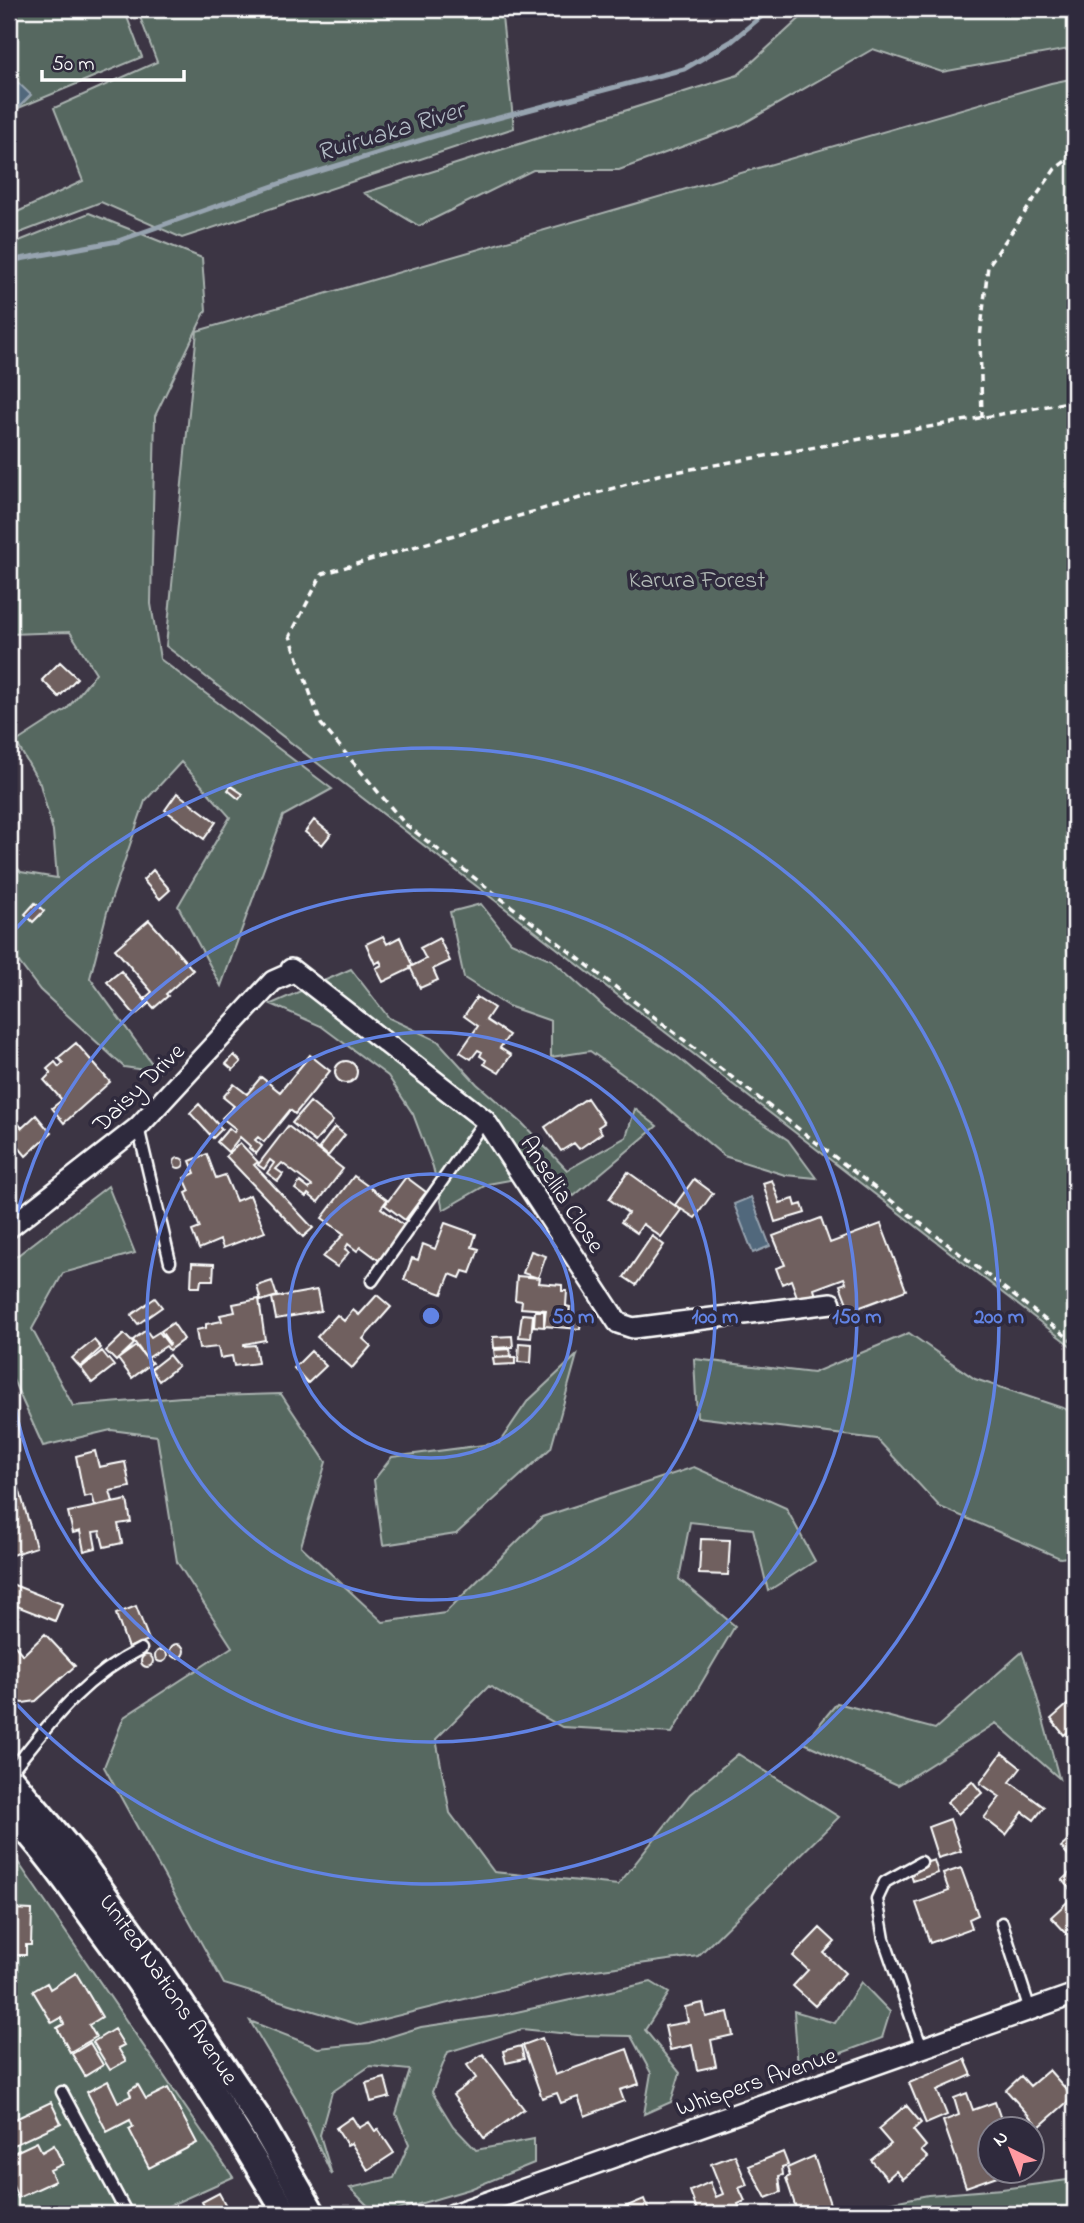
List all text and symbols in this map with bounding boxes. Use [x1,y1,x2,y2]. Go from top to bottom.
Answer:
scale bar [42,38,184,82]
text: 50 m [52,50,95,80]
water label: Ruiruaka River [313,92,472,173]
park label: Karura Forest [629,564,765,599]
street label: Daisy Drive [85,1036,195,1143]
street label: Ansellia Close [510,1130,612,1261]
text: 50 m [552,1303,594,1333]
text: 100 m [692,1303,738,1333]
text: 150 m [832,1303,882,1333]
text: 200 m [973,1303,1024,1333]
centre of rings [419,1304,443,1328]
street label: United Nations Avenue [89,1887,246,2093]
street label: Whispers Avenue [672,2039,842,2127]
north arrow [976,2114,1046,2184]
text: N [987,2125,1015,2154]

